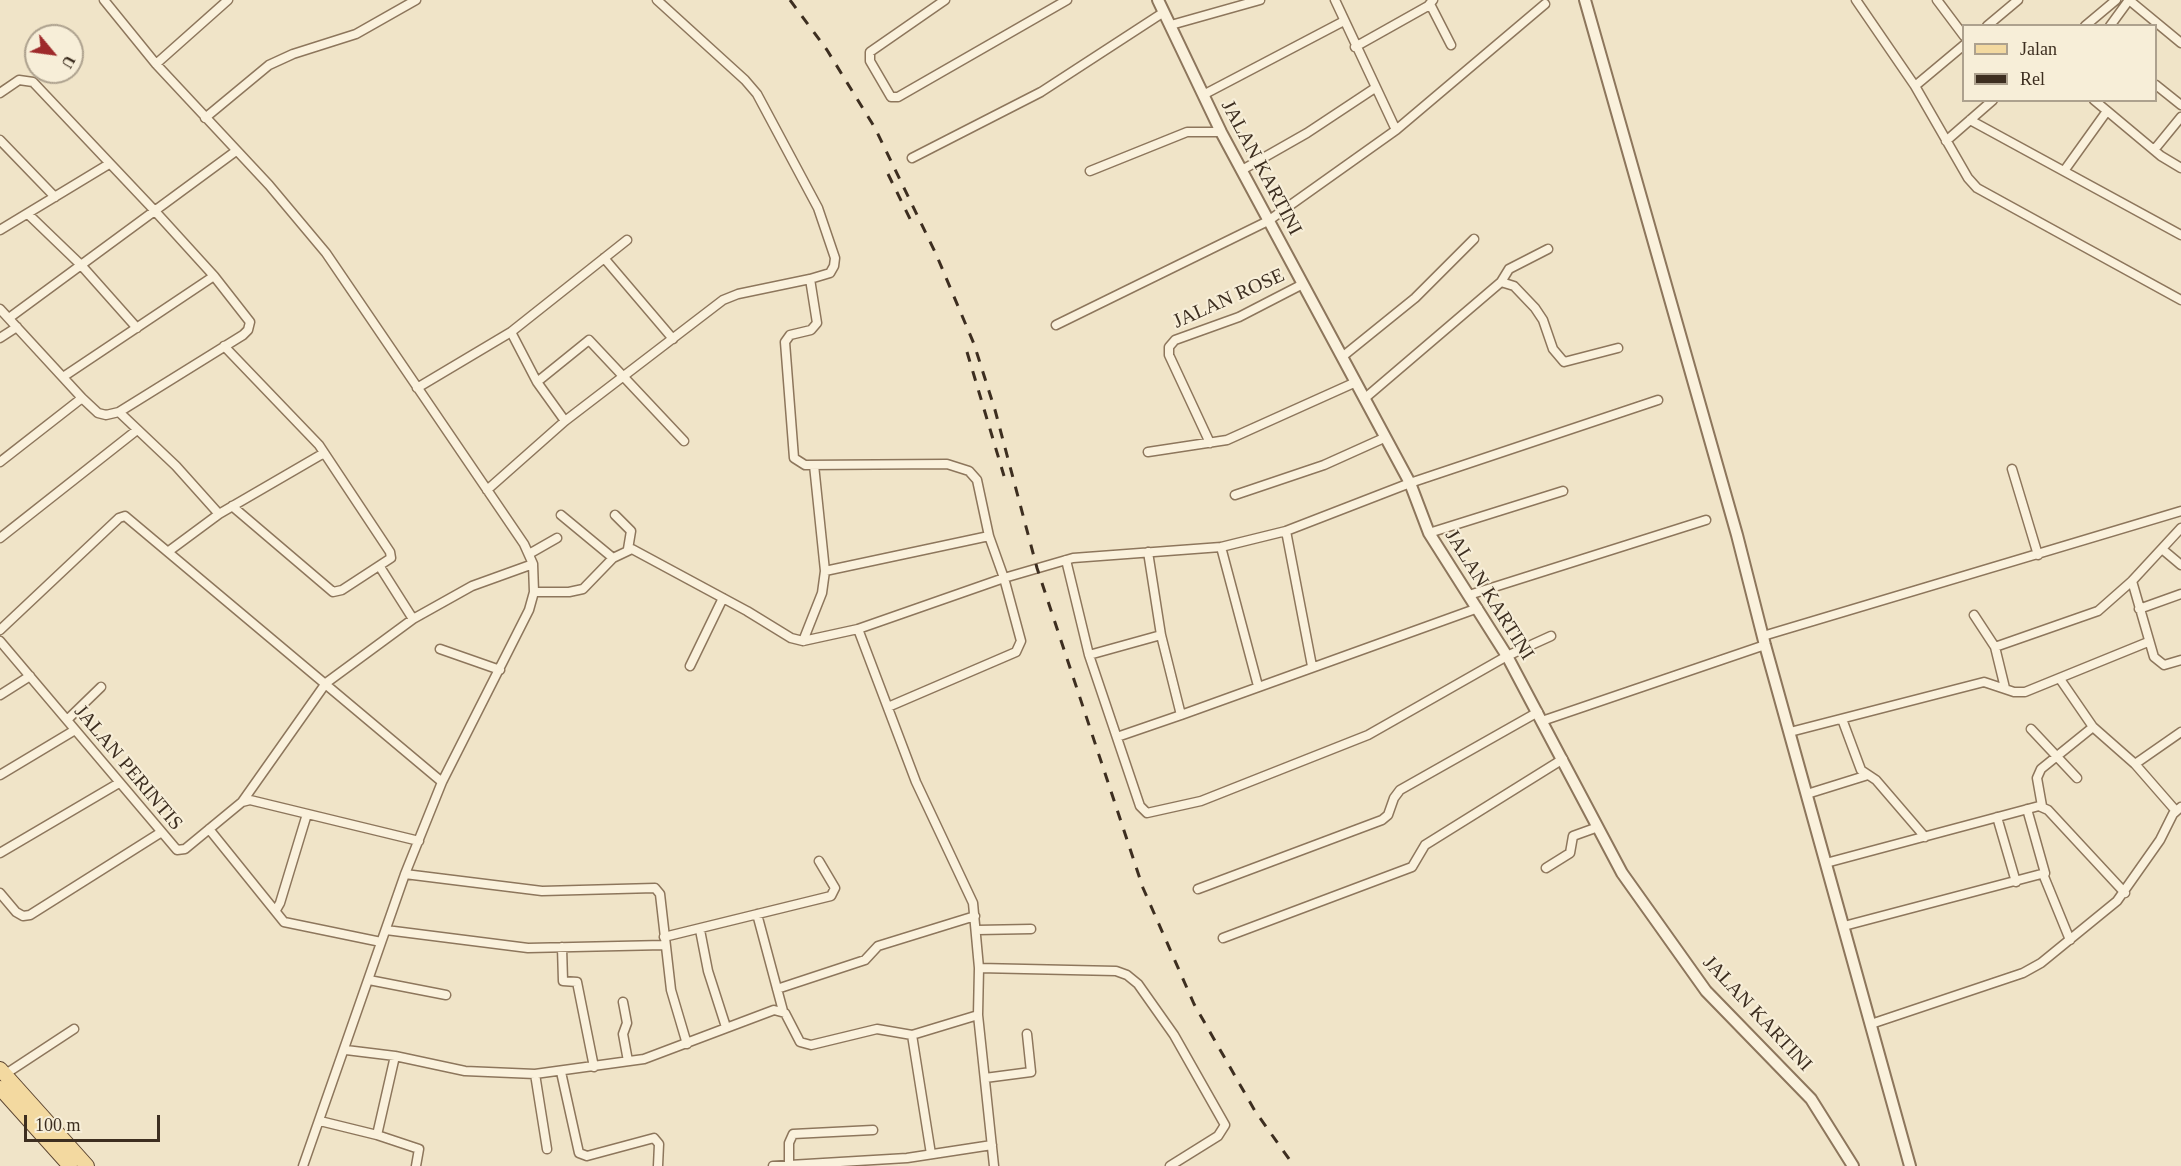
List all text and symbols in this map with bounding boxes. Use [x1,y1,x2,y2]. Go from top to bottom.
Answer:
north arrow [24,24,84,84]
legend [1962,24,2157,102]
text: Jalan [2020,39,2057,59]
text: U [58,53,79,71]
text: Rel [2020,69,2045,89]
street label: JALAN KARTINI [1215,96,1307,240]
street label: JALAN ROSE [1170,264,1288,334]
street label: JALAN KARTINI [1439,525,1539,665]
street label: JALAN PERINTIS [69,700,187,836]
street label: JALAN KARTINI [1697,951,1817,1077]
scale bar [27,1103,164,1141]
text: 100 m [35,1115,81,1135]

